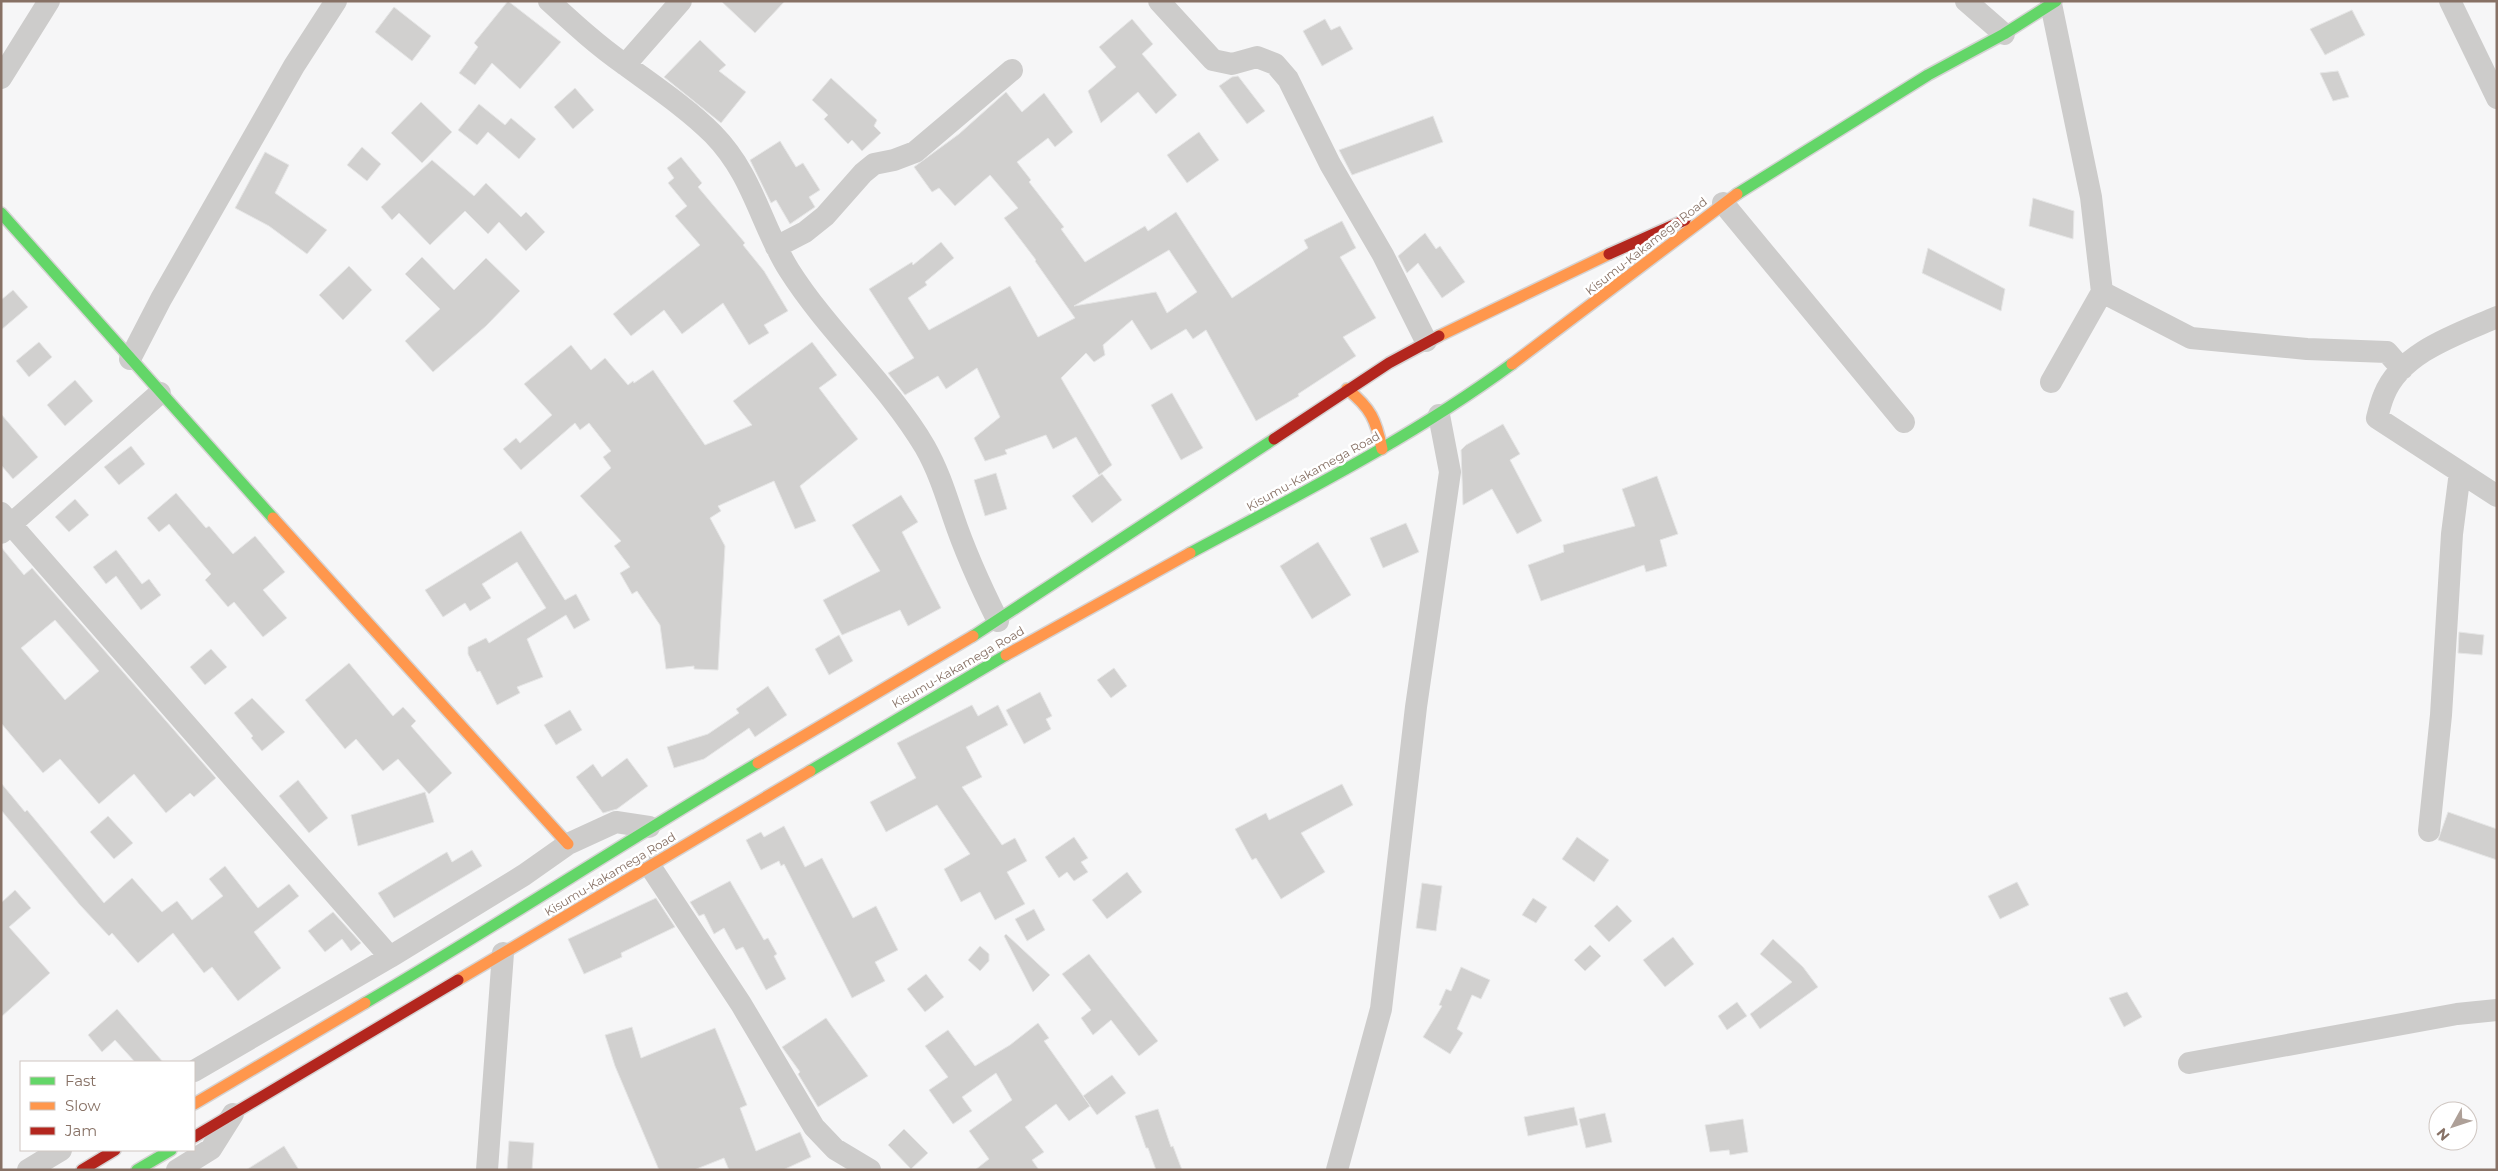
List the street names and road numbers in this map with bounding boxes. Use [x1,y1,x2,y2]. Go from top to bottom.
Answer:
street label: Kisumu-Kakamega Road [1582,194,1710,298]
street label: Kisumu-Kakamega Road [1244,428,1382,514]
street label: Kisumu-Kakamega Road [889,623,1027,711]
street label: Kisumu-Kakamega Road [542,829,678,919]

